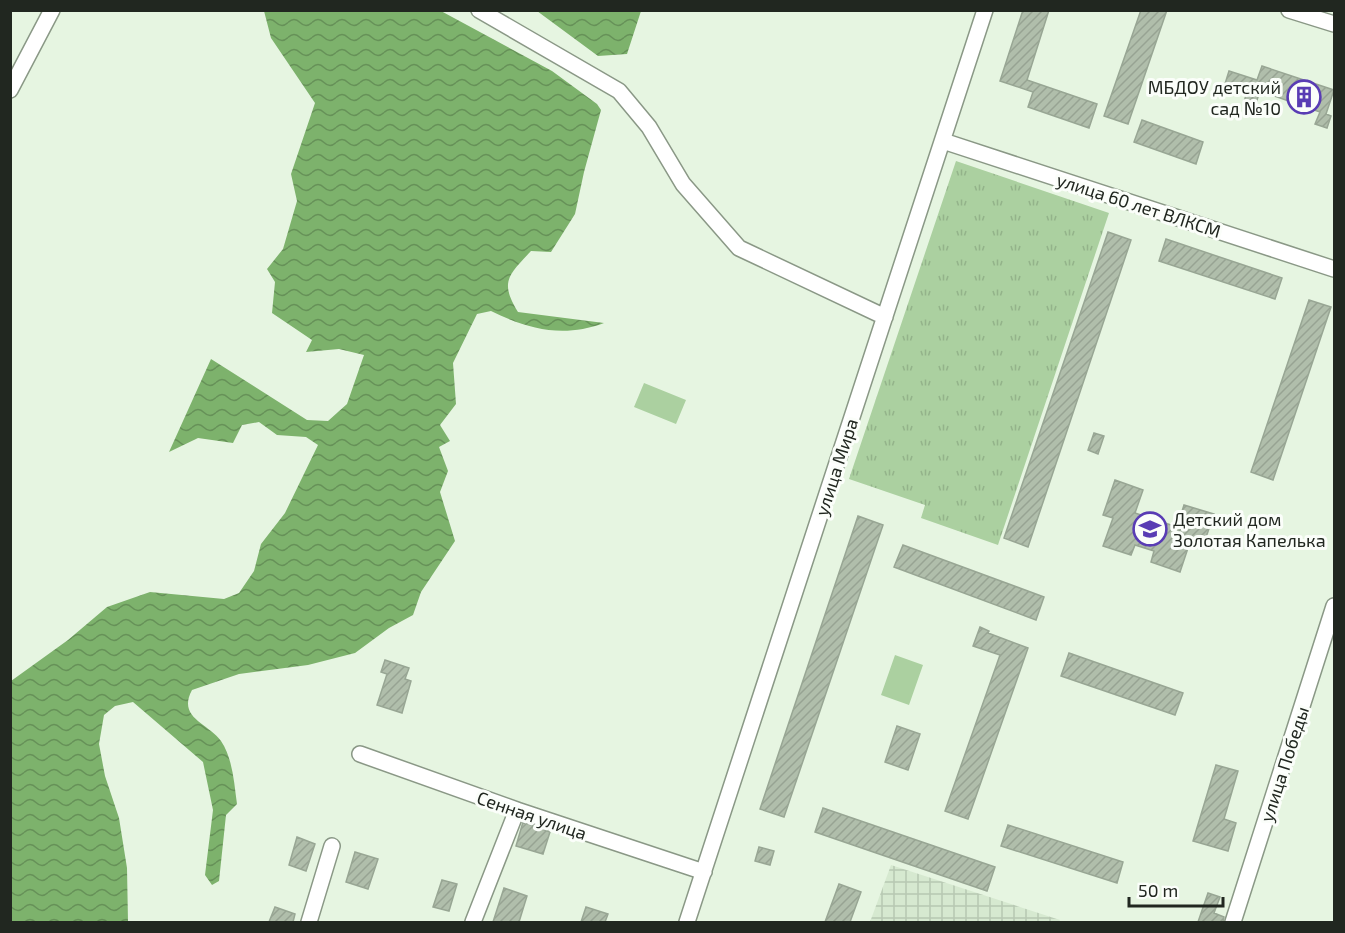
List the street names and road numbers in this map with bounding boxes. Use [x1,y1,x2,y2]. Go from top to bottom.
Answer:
street label: улица 60 лет ВЛКСМ [1054,168,1224,242]
street label: улица Мира [810,416,862,518]
street label: улица Победы [1255,704,1313,824]
street label: Сенная улица [474,786,590,844]

